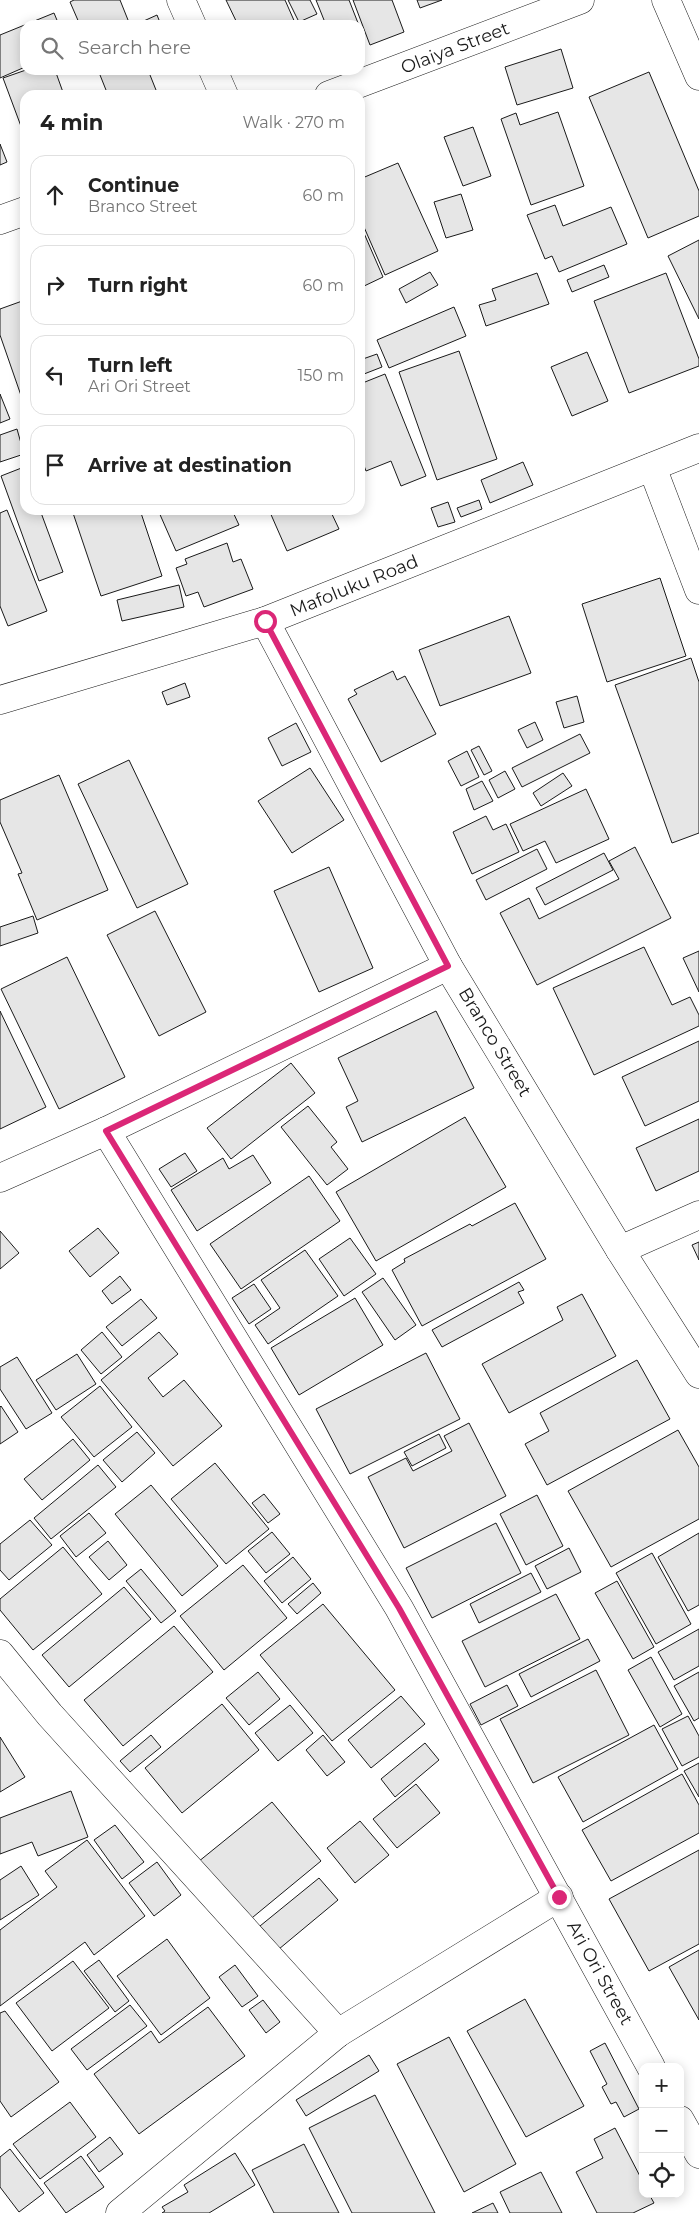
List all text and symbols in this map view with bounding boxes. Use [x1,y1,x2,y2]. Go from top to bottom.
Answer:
street label: Olaiya Street [398,17,512,79]
search box [20,20,365,75]
icon: search [38,34,66,62]
text: Search here [78,36,191,59]
text: 4 min [40,110,103,135]
text: Walk · 270 m [242,113,345,132]
text: Continue [88,174,179,197]
icon: ahead [41,181,69,209]
text: 60 m [302,186,344,205]
text: Branco Street [88,197,198,216]
icon: right [41,271,69,299]
text: Turn right [88,274,188,297]
text: 60 m [302,276,344,295]
text: Turn left [88,354,173,377]
icon: left [41,361,69,389]
text: 150 m [297,366,344,385]
text: Ari Ori Street [88,377,191,396]
icon: arrive [41,451,69,479]
text: Arrive at destination [88,454,292,477]
street label: Mafoluku Road [287,550,421,622]
route start [254,610,277,633]
street label: Branco Street [454,984,536,1100]
route end [548,1886,571,1909]
street label: Ari Ori Street [562,1917,638,2029]
map controls [639,2063,684,2198]
button: + [639,2063,684,2108]
button: − [639,2108,684,2153]
button: locate [639,2153,684,2198]

